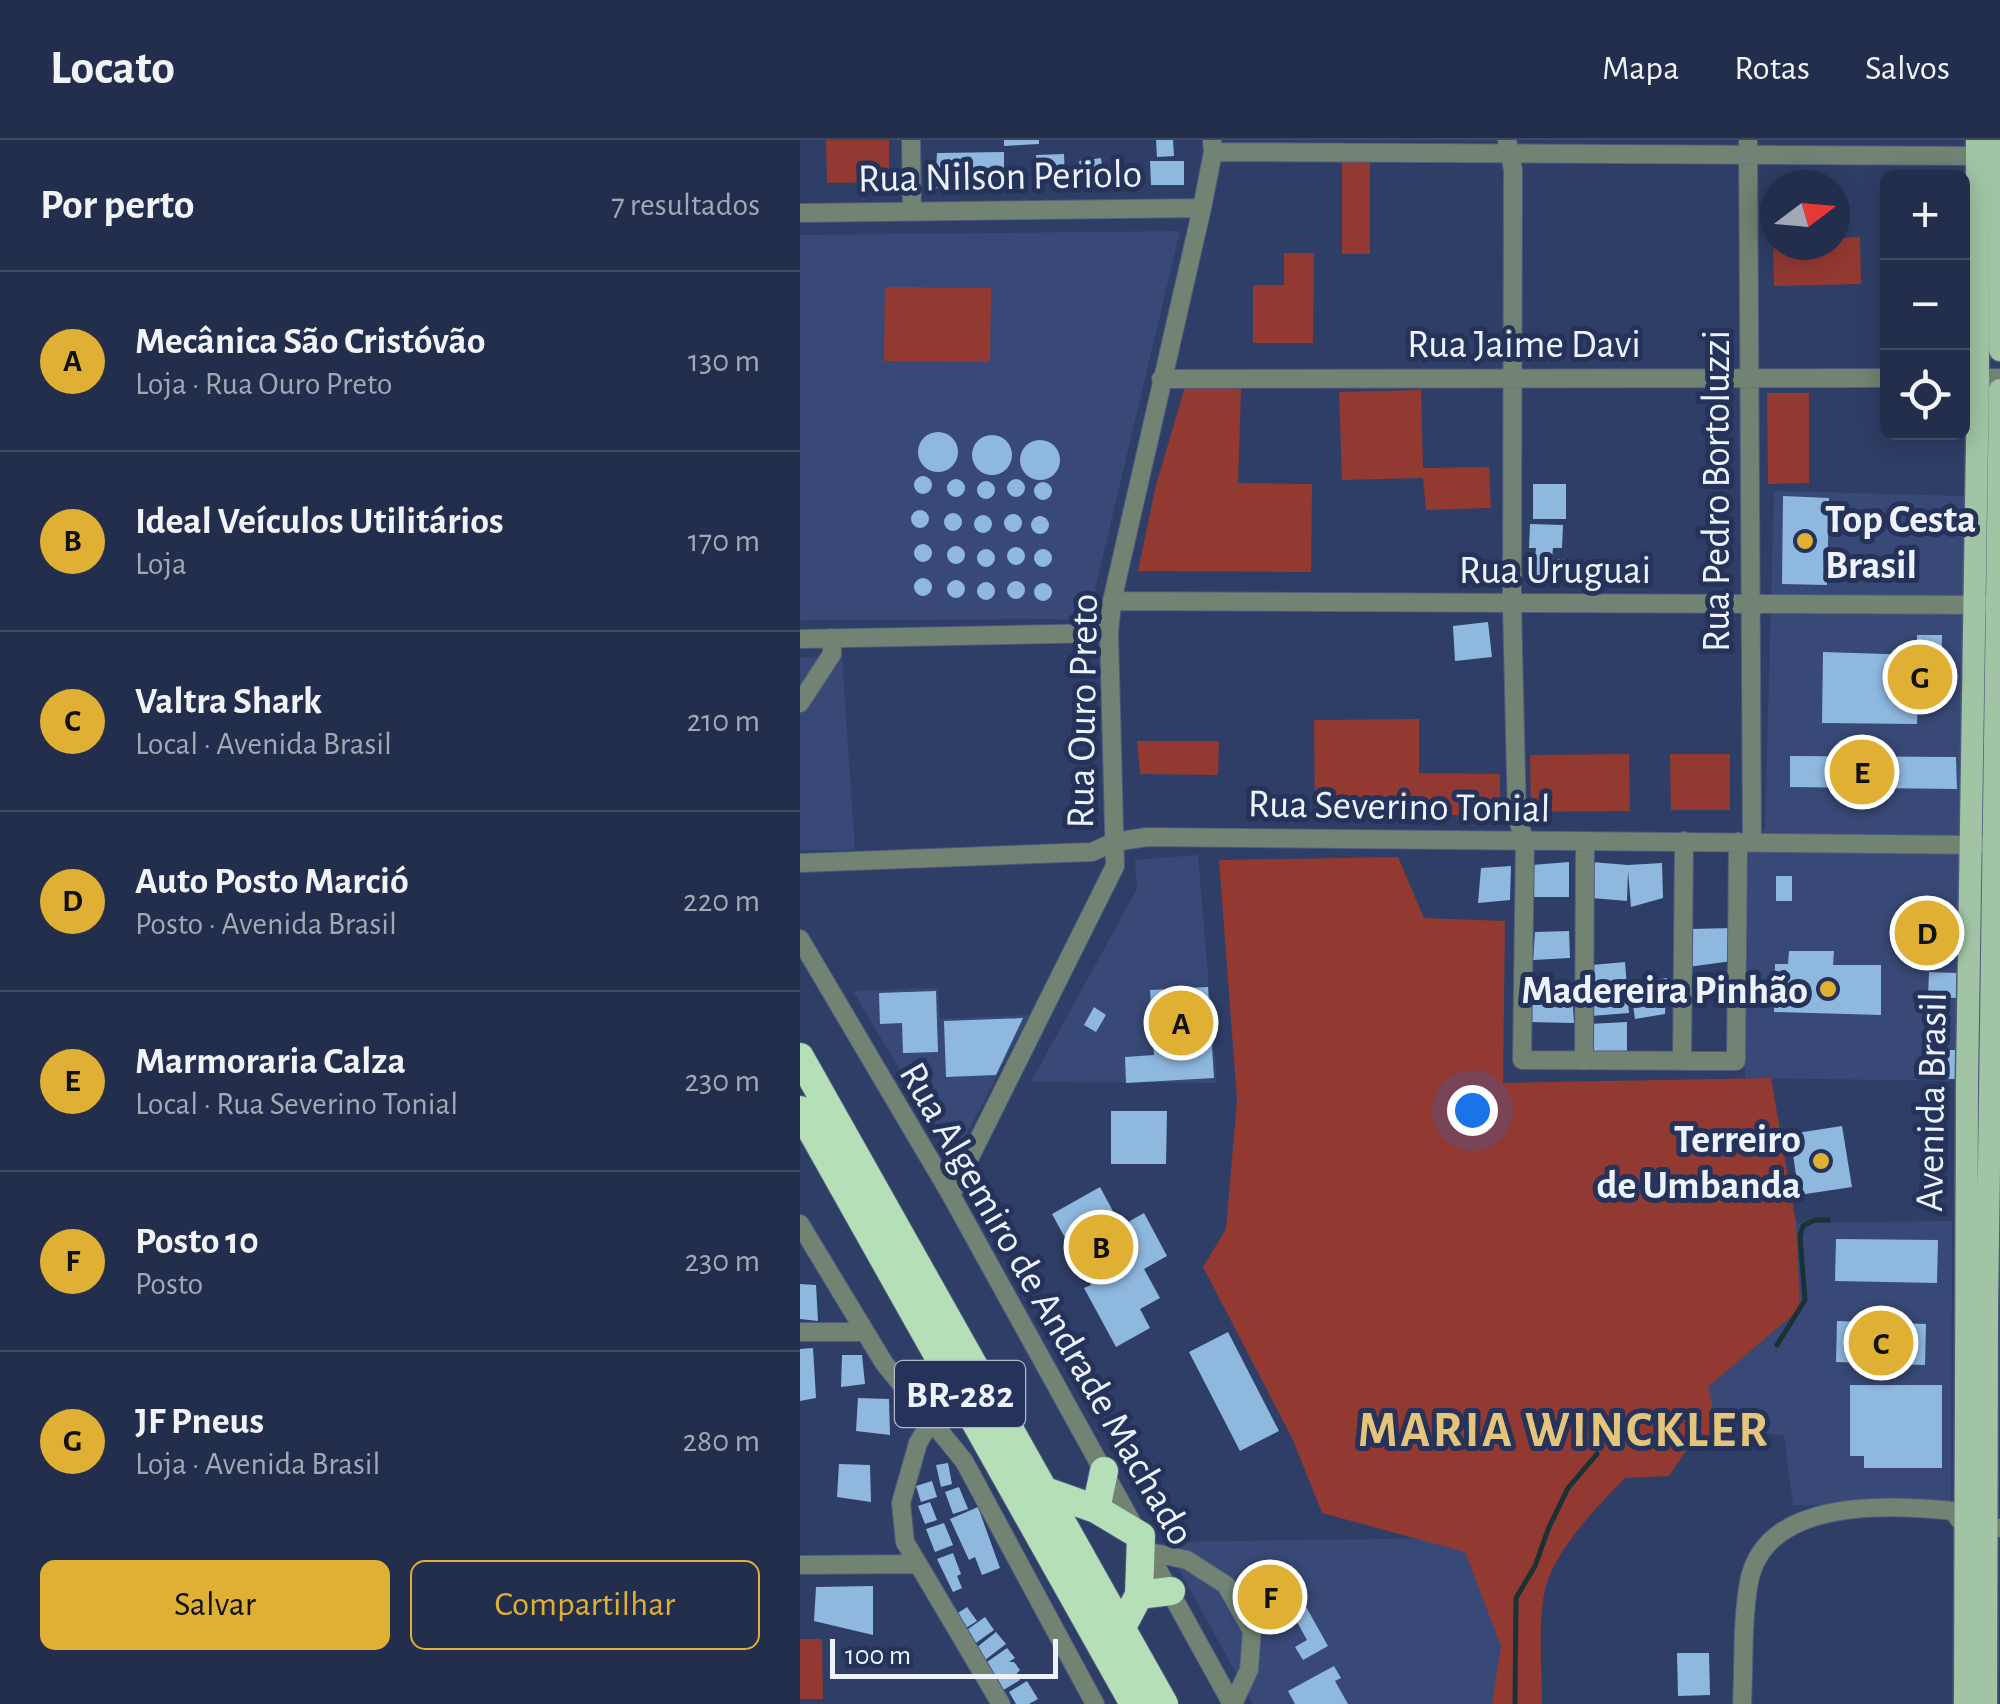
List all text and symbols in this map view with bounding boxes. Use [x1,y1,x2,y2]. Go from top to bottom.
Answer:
text: Locato [50,45,175,93]
text: Mapa [1602,51,1679,86]
text: Rotas [1734,51,1810,86]
text: Salvos [1865,51,1950,86]
street label: Rua Nilson Periolo [858,155,1143,199]
north arrow [1760,170,1850,260]
map controls [1880,170,1970,440]
button: + [1880,170,1970,260]
text: Por perto [40,184,194,226]
text: 7 resultados [611,189,760,221]
button: − [1880,260,1970,350]
text: Mecânica São Cristóvão [135,323,485,361]
street label: Rua Jaime Davi [1407,325,1641,365]
street label: Rua Pedro Bortoluzzi [1697,330,1737,652]
text: A [63,345,82,377]
text: 130 m [688,345,760,377]
button: locate [1880,350,1970,440]
text: Loja · Rua Ouro Preto [135,368,393,400]
place label: Top Cesta Brasil [1825,500,1976,586]
text: Ideal Veículos Utilitários [135,503,504,541]
text: B [63,525,82,557]
text: 170 m [688,525,760,557]
marker: Top Cesta Brasil [1794,530,1816,552]
text: Loja [135,548,187,580]
street label: Rua Uruguai [1459,551,1651,591]
street label: Rua Ouro Preto [1061,593,1105,829]
pin: G [1888,640,1952,714]
text: Valtra Shark [135,683,322,721]
text: C [64,705,81,737]
text: 210 m [687,705,760,737]
text: Local · Avenida Brasil [135,728,392,760]
pin: E [1830,734,1894,810]
street label: Rua Severino Tonial [1247,784,1551,830]
text: Auto Posto Marció [135,863,409,901]
text: D [62,885,83,917]
text: 220 m [683,885,760,917]
pin: D [1894,896,1960,970]
text: Posto · Avenida Brasil [135,908,397,940]
place label: Madereira Pinhão [1521,971,1808,1011]
marker: Madereira Pinhão [1817,978,1839,1000]
pin: A [1148,986,1214,1060]
street label: Avenida Brasil [1910,992,1954,1212]
text: Marmoraria Calza [135,1043,406,1081]
street label: Rua Algemiro de Andrade Machado [892,1056,1201,1552]
text: E [64,1065,81,1097]
text: 230 m [684,1065,760,1097]
your location [1447,1085,1498,1136]
text: Local · Rua Severino Tonial [135,1088,458,1120]
place label: Terreiro de Umbanda [1597,1120,1801,1206]
marker: Terreiro de Umbanda [1810,1150,1832,1172]
pin: B [1068,1210,1134,1284]
text: Posto 10 [135,1223,259,1261]
text: F [65,1245,80,1277]
text: 230 m [684,1245,760,1277]
text: Posto [135,1268,203,1300]
pin: C [1848,1306,1914,1380]
road number: BR-282 [895,1361,1025,1427]
text: JF Pneus [135,1403,264,1441]
district label: MARIA WINCKLER [1358,1406,1770,1456]
text: G [63,1425,82,1457]
text: 280 m [682,1425,760,1457]
text: Loja · Avenida Brasil [135,1448,381,1480]
button: Salvar [40,1560,390,1650]
button: Compartilhar [410,1560,760,1650]
pin: F [1238,1560,1302,1634]
scale bar [830,1634,1058,1678]
text: 100 m [845,1642,911,1670]

